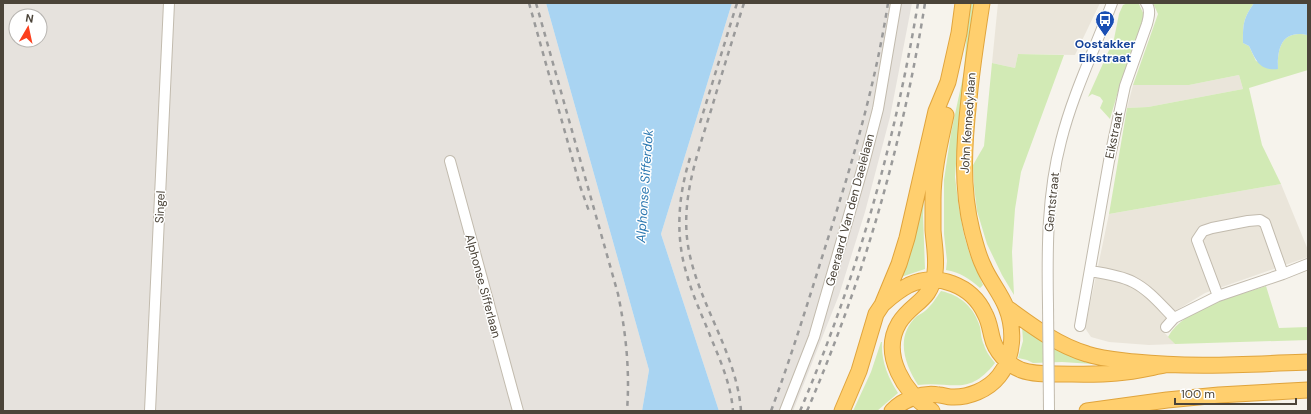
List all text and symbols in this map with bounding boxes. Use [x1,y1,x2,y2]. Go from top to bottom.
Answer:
north arrow [8,8,48,48]
bus stop icon: Oostakker Eikstraat [1094,9,1116,37]
text: N [25,11,35,26]
place label: Oostakker Eikstraat [1075,36,1135,66]
street label: John Kennedylaan [956,72,980,174]
street label: Eikstraat [1102,110,1126,160]
water label: Alphonse Sifferdok [632,128,657,244]
street label: Geeraard Van den Daelelaan [822,132,878,288]
street label: Gentstraat [1041,171,1063,233]
street label: Singel [151,190,169,224]
street label: Alphonse Sifferlaan [461,232,505,340]
scale bar [1175,380,1296,406]
text: 100 m [1181,386,1215,402]

